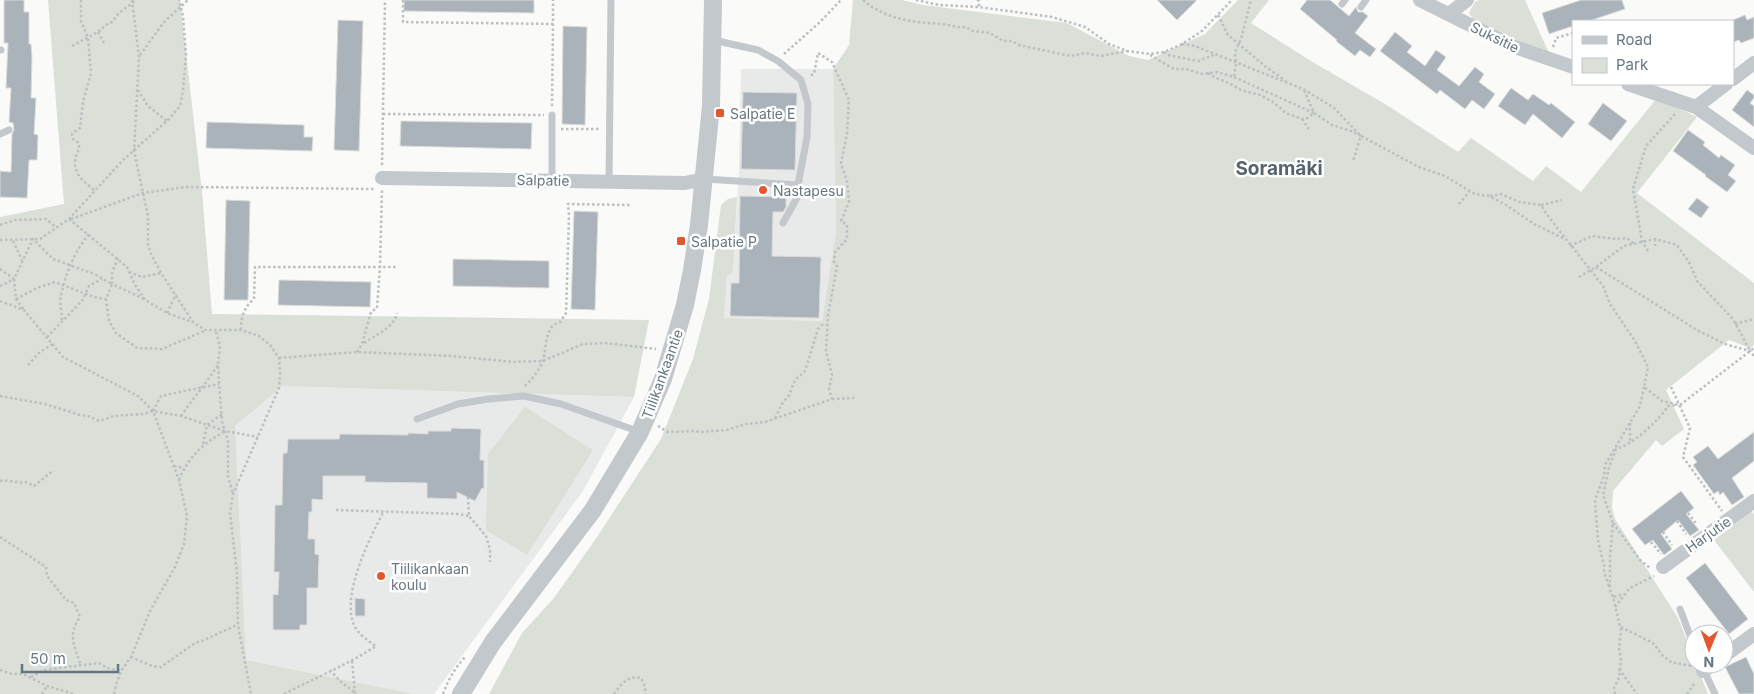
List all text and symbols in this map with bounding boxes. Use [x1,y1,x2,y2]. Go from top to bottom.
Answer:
street label: Suksitie [1468,18,1522,56]
legend [1572,20,1734,85]
text: Road [1616,30,1652,49]
text: Park [1616,55,1649,74]
place label: Salpatie E [730,105,795,122]
marker: Salpatie E [714,107,726,119]
district label: Soramäki [1235,157,1323,180]
street label: Salpatie [516,171,570,189]
place label: Nastapesu [773,182,844,199]
marker: Nastapesu [757,184,769,196]
place label: Salpatie P [691,233,757,250]
marker: Salpatie P [675,235,687,247]
street label: Tiilikankaantie [638,327,686,421]
street label: Harjutie [1682,512,1734,556]
place label: Tiilikankaan koulu [391,560,469,593]
marker: Tiilikankaan koulu [375,570,387,582]
north arrow [1684,624,1734,674]
scale bar [22,642,119,674]
text: 50 m [30,649,66,668]
text: N [1703,654,1714,671]

